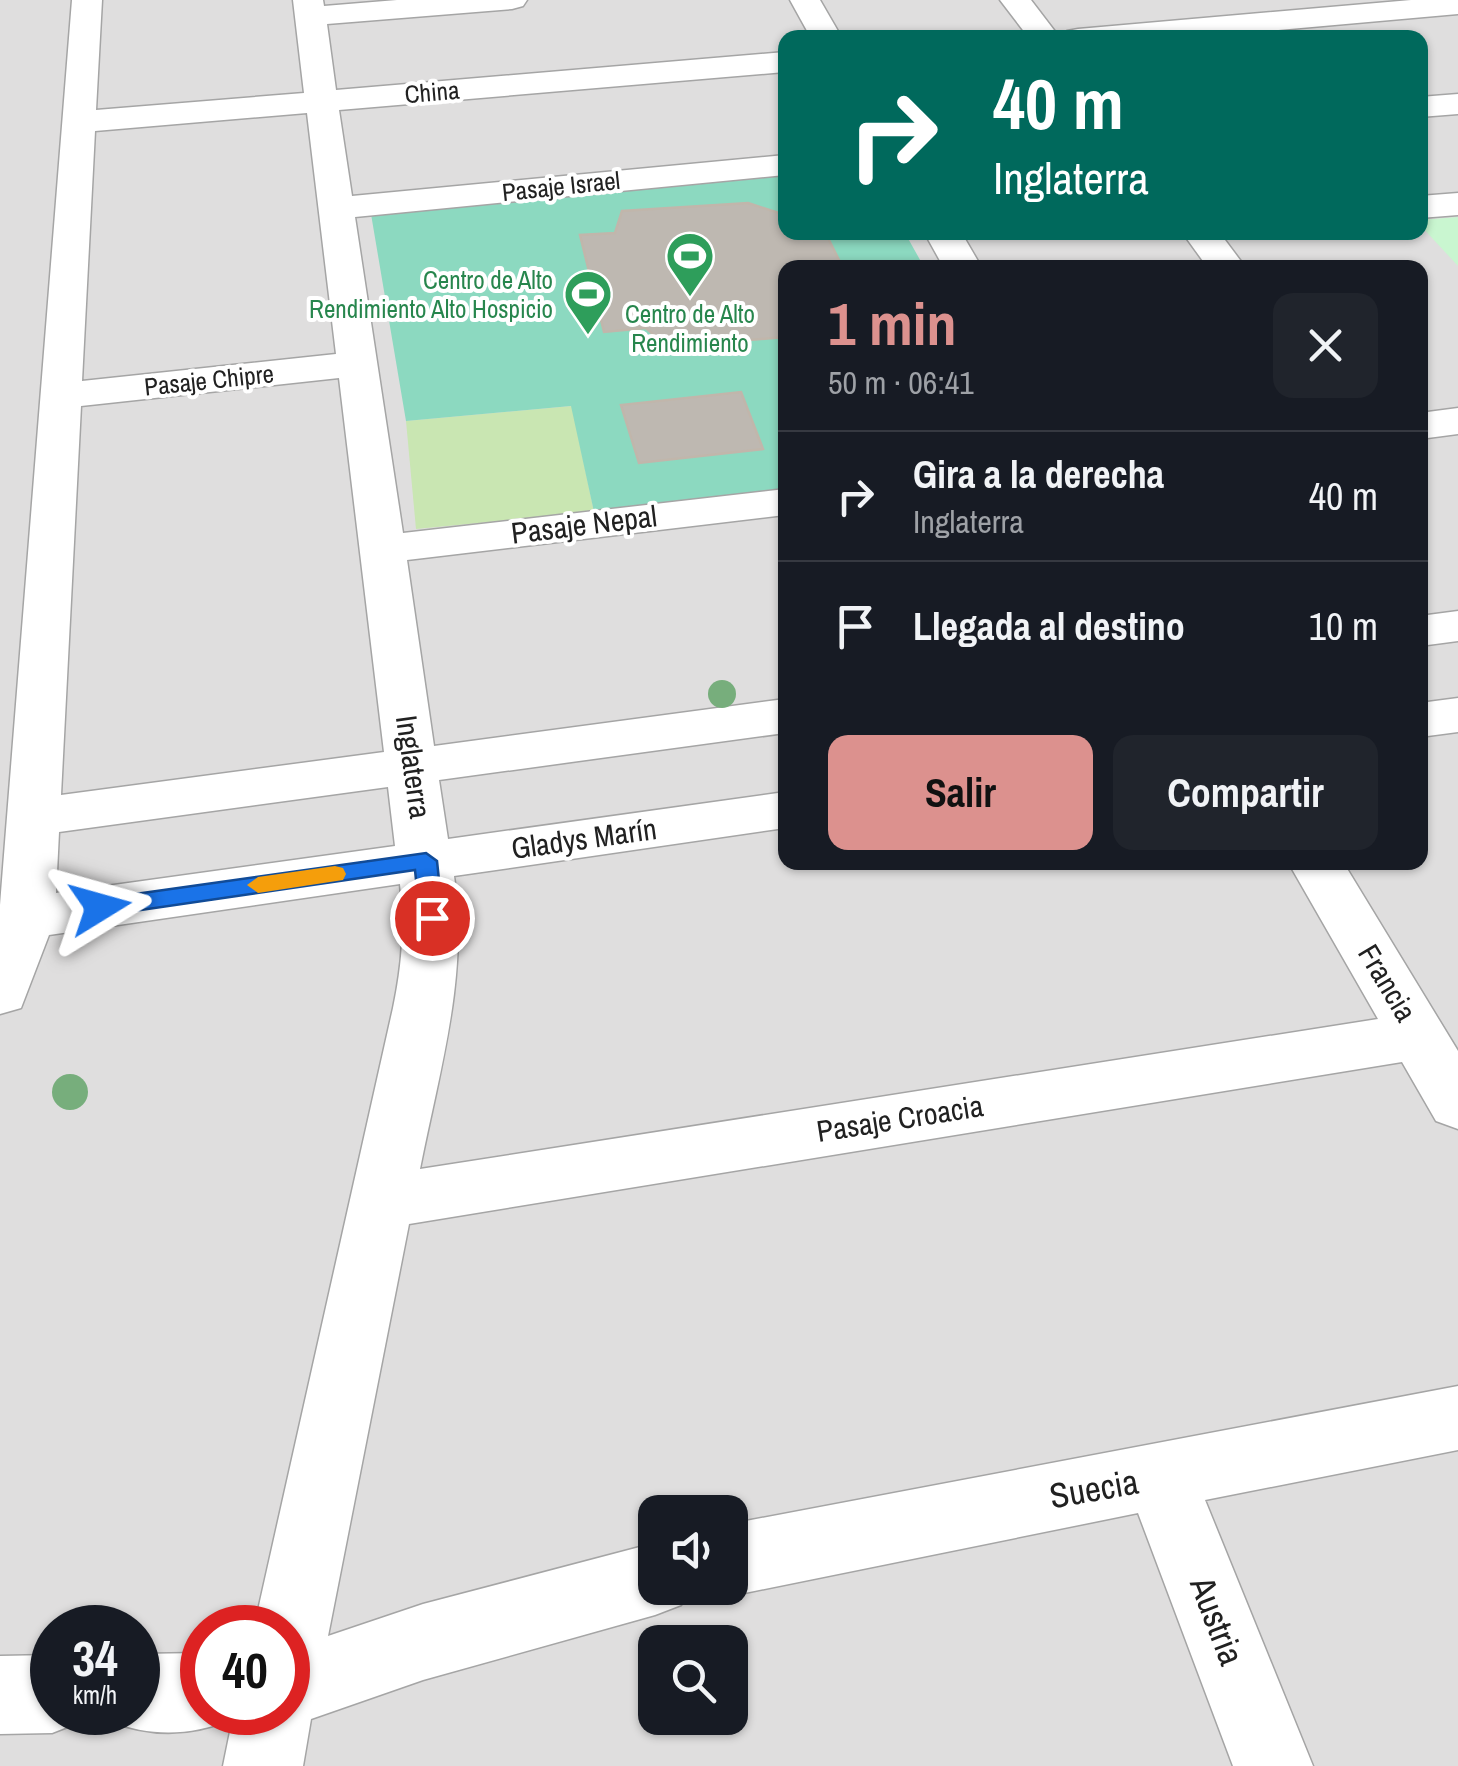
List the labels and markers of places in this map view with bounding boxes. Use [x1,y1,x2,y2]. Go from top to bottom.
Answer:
sports icon: Centro de Alto Rendimiento [664,230,716,298]
place label: Centro de Alto Rendimiento Alto Hospicio [309,263,553,326]
sports icon: Centro de Alto Rendimiento Alto Hospicio [562,268,614,336]
place label: Centro de Alto Rendimiento [625,297,755,360]
pin [390,876,475,961]

